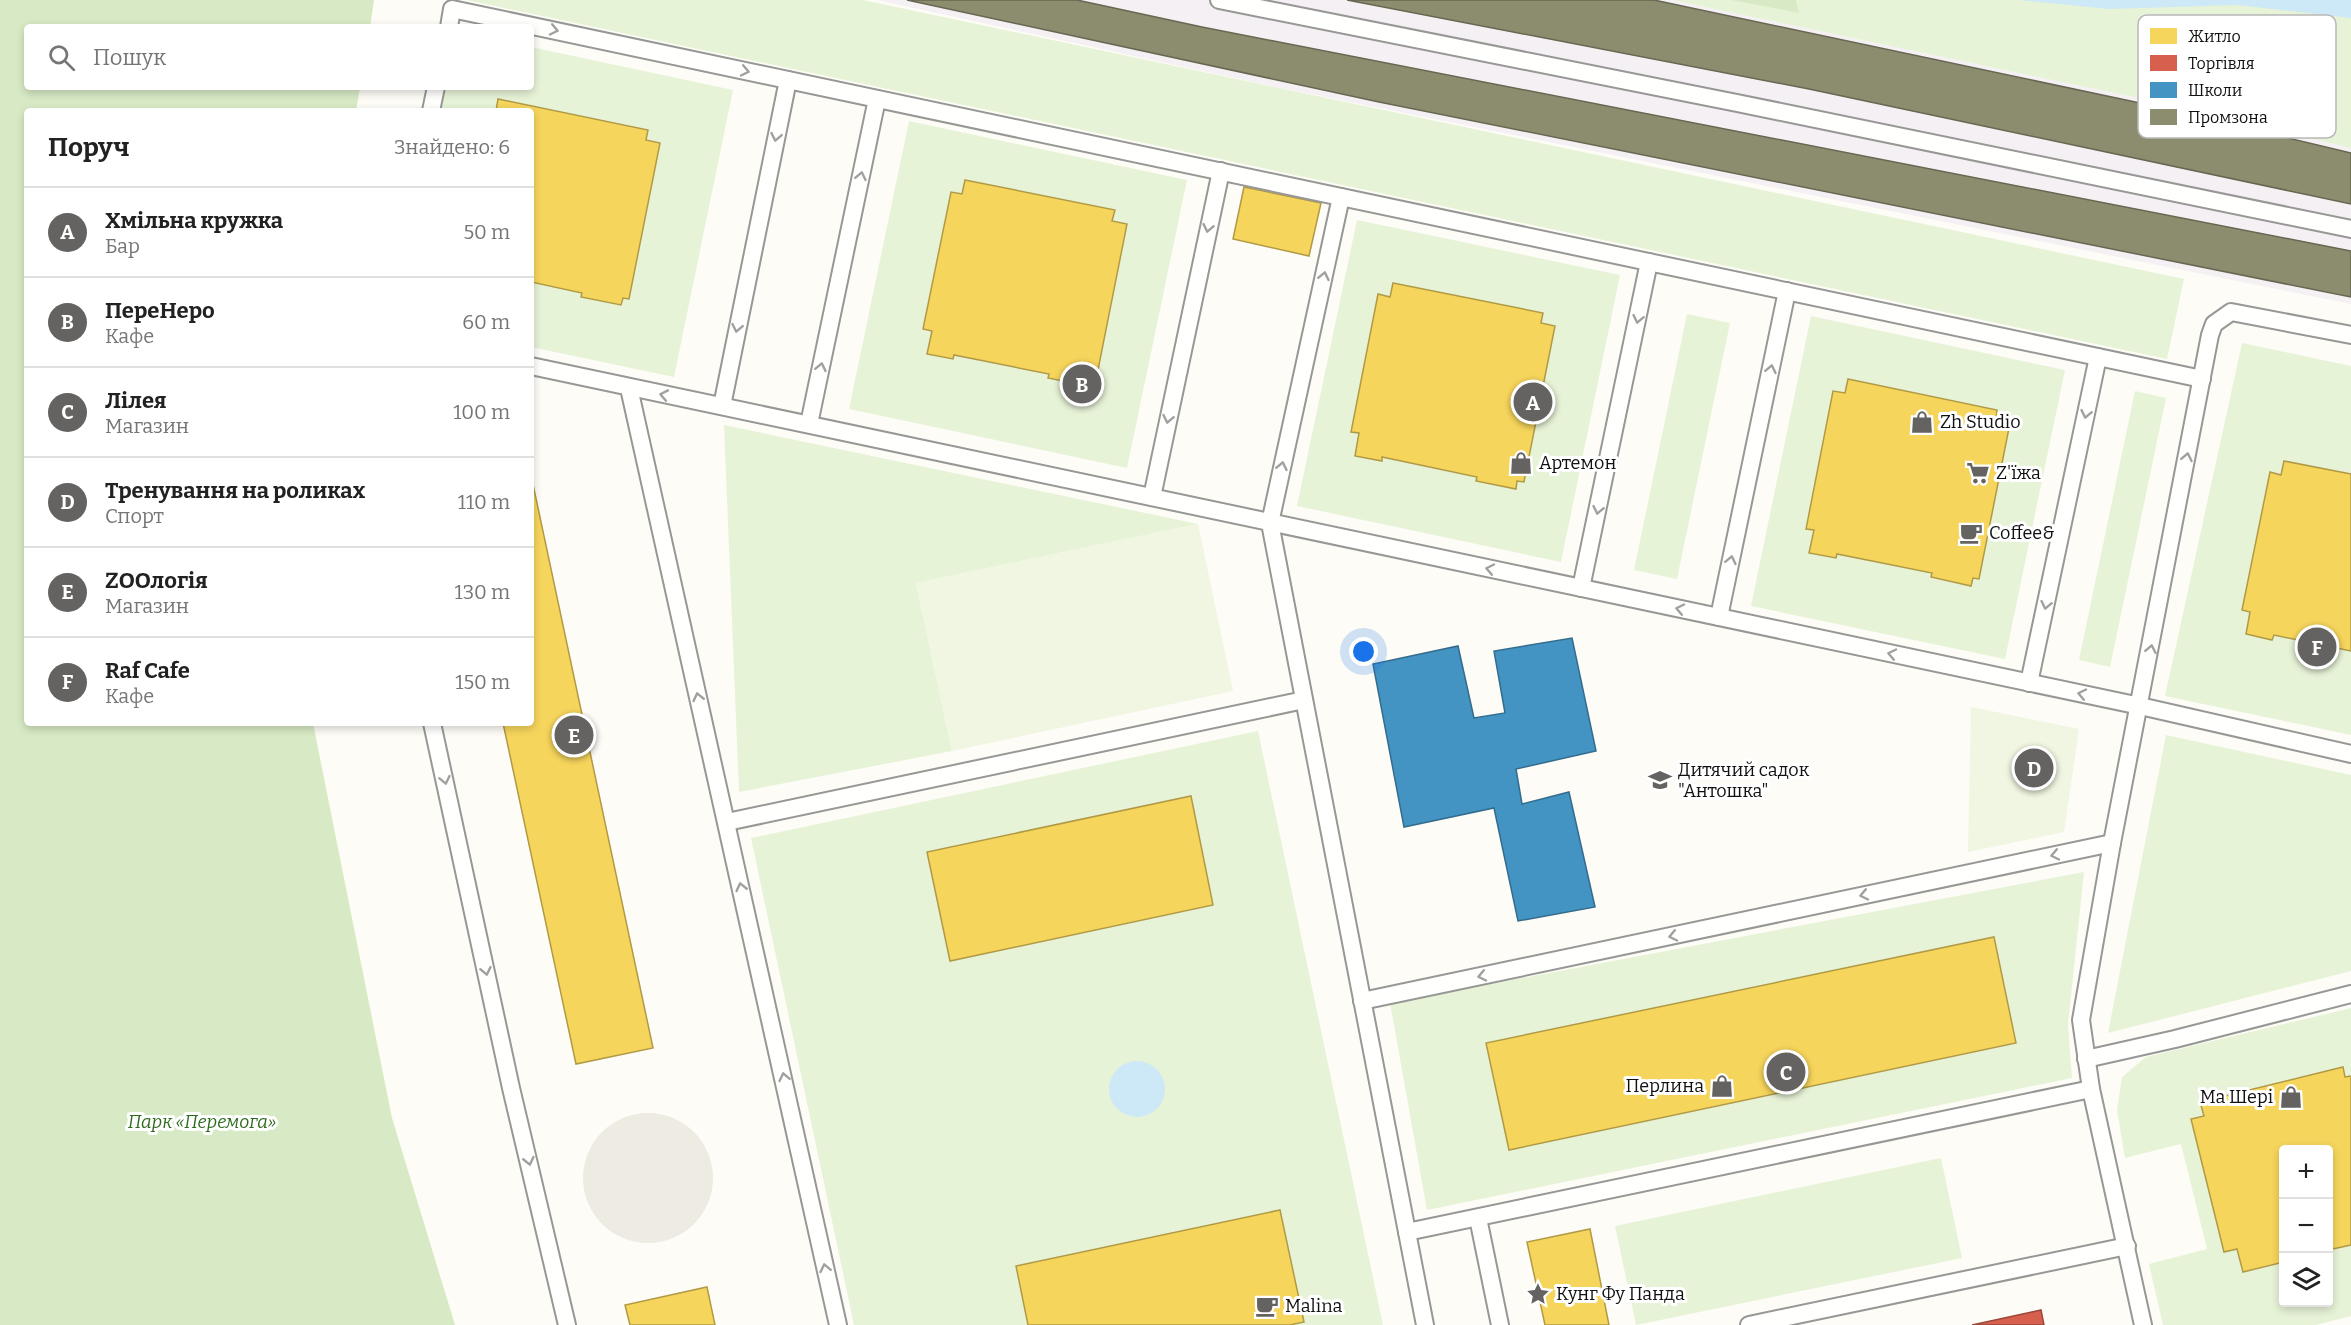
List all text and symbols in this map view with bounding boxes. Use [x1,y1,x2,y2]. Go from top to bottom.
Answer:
legend [2138,15,2336,138]
one-way arrow [548,23,558,36]
search box [24,24,534,90]
text: Житло [2188,27,2241,46]
icon: search [45,41,78,74]
text: Пошук [93,44,166,71]
text: Торгівля [2188,54,2255,73]
one-way arrow [739,63,749,76]
text: Школи [2188,81,2242,100]
text: Промзона [2188,108,2268,127]
text: Поруч [48,132,130,163]
one-way arrow [770,132,783,142]
text: Знайдено: 6 [394,135,510,159]
one-way arrow [853,171,866,181]
text: Хмільна кружка [105,207,283,234]
text: A [60,220,75,244]
text: 50 m [463,220,510,244]
one-way arrow [1203,223,1216,233]
text: Бар [105,234,140,258]
one-way arrow [1317,271,1330,281]
text: ПереНеро [105,297,215,324]
text: B [61,310,74,334]
text: 60 m [462,310,510,334]
one-way arrow [1632,314,1645,324]
one-way arrow [731,323,744,333]
text: Кафе [105,324,154,348]
one-way arrow [814,362,827,372]
pin: B [1062,362,1102,406]
one-way arrow [1764,364,1777,374]
pin: A [1514,380,1552,424]
text: Лілея [105,387,167,414]
one-way arrow [660,389,670,402]
text: C [61,400,74,424]
text: 100 m [453,400,510,424]
shop icon: Zh Studio [1909,409,1935,435]
one-way arrow [2080,409,2093,419]
place label: Zh Studio [1940,411,2021,433]
text: Магазин [105,414,189,438]
one-way arrow [1162,414,1175,424]
shop icon: Артемон [1508,450,1534,476]
place label: Артемон [1539,452,1616,474]
one-way arrow [2180,452,2193,462]
supermarket icon: Z'їжа [1965,460,1991,486]
one-way arrow [1275,461,1288,471]
place label: Z'їжа [1996,462,2041,484]
text: Тренування на роликах [105,477,365,504]
text: D [60,490,75,514]
text: 110 m [458,490,510,514]
text: Спорт [105,504,164,528]
one-way arrow [1592,505,1605,515]
cafe icon: Coffee& [1958,520,1984,546]
place label: Coffee& [1989,522,2055,544]
one-way arrow [1724,555,1737,565]
one-way arrow [1485,563,1495,576]
text: ZООлогія [105,567,208,594]
text: E [61,580,74,604]
text: 130 m [455,580,510,604]
text: Магазин [105,594,189,618]
one-way arrow [2040,600,2053,610]
one-way arrow [1676,603,1686,616]
pin: F [2298,624,2336,670]
your location [1349,637,1378,666]
one-way arrow [2144,644,2157,654]
one-way arrow [1887,648,1897,661]
text: Raf Cafe [105,657,190,684]
text: F [62,670,73,694]
text: 150 m [455,670,510,694]
text: Кафе [105,684,154,708]
one-way arrow [2078,688,2088,701]
one-way arrow [693,692,706,702]
pin: E [554,712,594,758]
pin: D [2014,746,2054,790]
place label: Дитячий садок "Антошка" [1678,759,1810,802]
school or university icon: Дитячий садок "Антошка" [1647,767,1673,793]
one-way arrow [437,775,450,785]
one-way arrow [2050,848,2060,861]
one-way arrow [735,882,748,892]
one-way arrow [1859,888,1869,901]
one-way arrow [1668,928,1678,941]
one-way arrow [479,965,492,975]
one-way arrow [1477,969,1487,982]
pin: C [1766,1050,1806,1094]
one-way arrow [778,1073,791,1083]
shop icon: Перлина [1709,1073,1735,1099]
place label: Перлина [1626,1075,1704,1097]
shop icon: Ма Шері [2278,1084,2304,1110]
place label: Ма Шері [2200,1086,2273,1108]
park label: Парк «Перемога» [128,1111,276,1133]
map controls [2279,1145,2333,1307]
button: + [2279,1145,2333,1199]
one-way arrow [521,1156,534,1166]
button: − [2279,1199,2333,1253]
button: layers [2279,1253,2333,1307]
one-way arrow [820,1263,833,1273]
place icon: Кунг Фу Панда [1525,1281,1551,1307]
place label: Кунг Фу Панда [1556,1283,1685,1305]
cafe icon: Malina [1254,1293,1280,1319]
place label: Malina [1285,1295,1343,1317]

